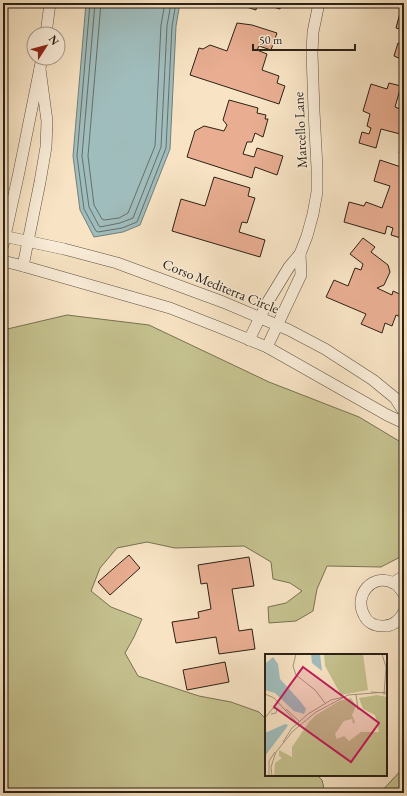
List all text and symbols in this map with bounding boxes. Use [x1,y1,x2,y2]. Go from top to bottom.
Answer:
north arrow [26,26,66,66]
scale bar [253,26,355,52]
text: N [46,32,62,48]
text: 50 m [259,32,283,48]
street label: Marcello Lane [289,91,311,169]
street label: Corso Mediterra Circle [160,254,282,318]
inset map [265,654,387,776]

